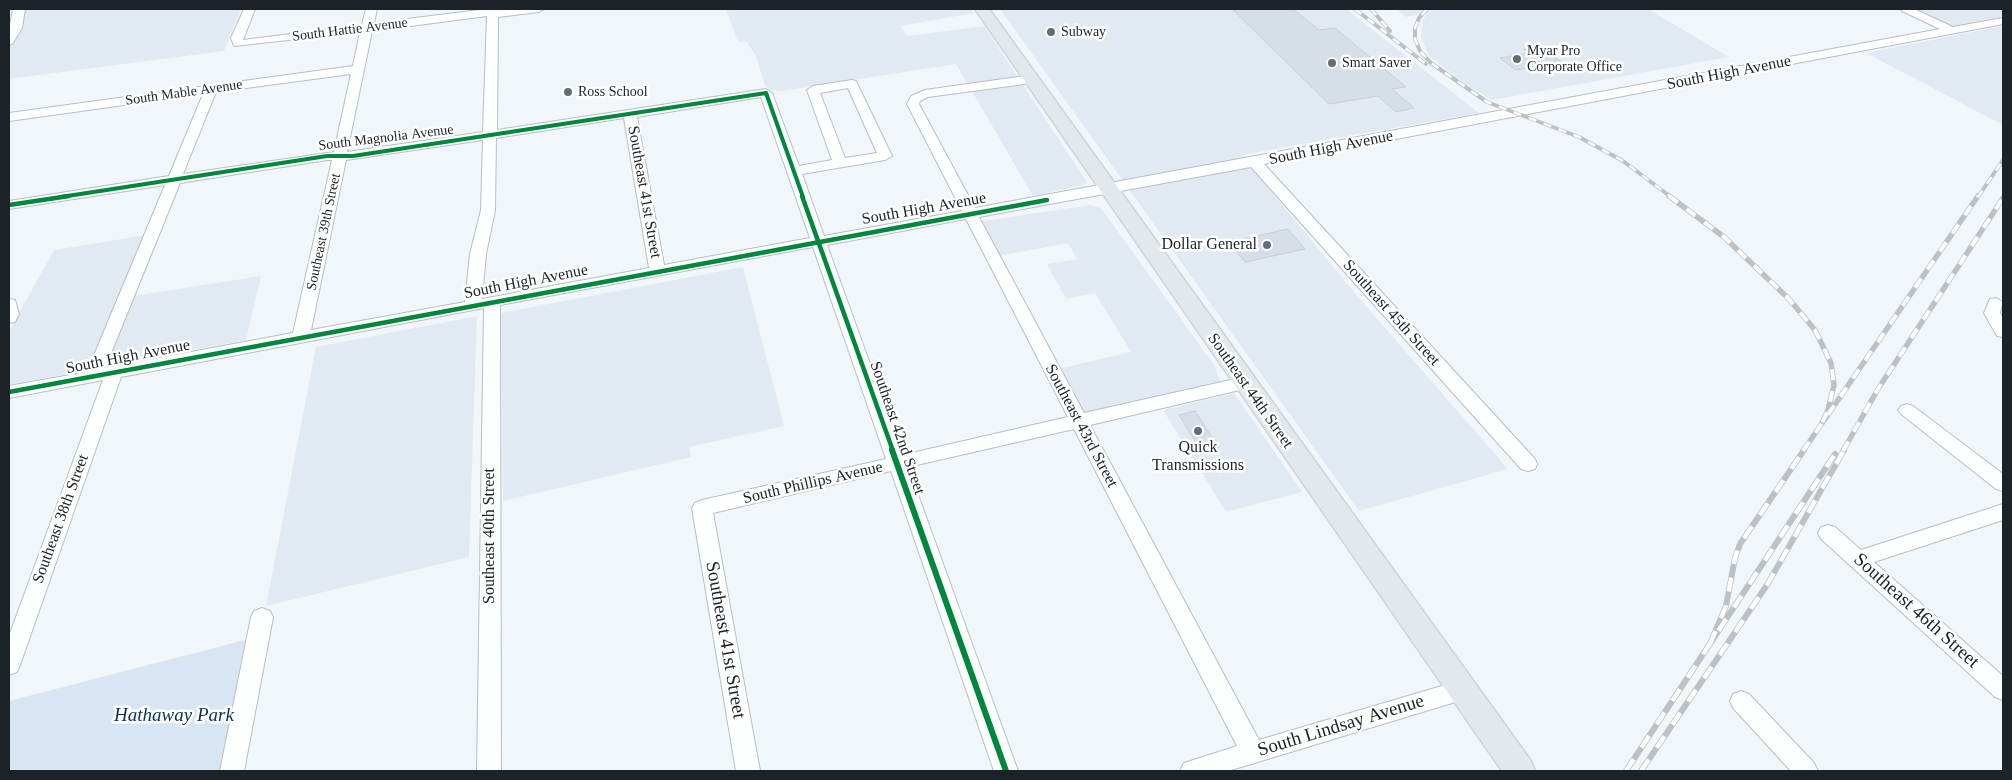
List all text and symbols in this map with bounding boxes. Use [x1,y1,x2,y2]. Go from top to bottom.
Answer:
street label: South Hattie Avenue [291,15,409,45]
place label: Subway [1061,24,1106,40]
marker: Subway [1045,26,1057,38]
place label: Myar Pro Corporate Office [1527,43,1622,75]
street label: South High Avenue [1665,52,1793,94]
marker: Myar Pro Corporate Office [1511,53,1523,65]
place label: Smart Saver [1342,55,1411,71]
marker: Smart Saver [1326,57,1338,69]
street label: South Mable Avenue [124,76,244,110]
place label: Ross School [578,84,648,100]
marker: Ross School [562,86,574,98]
street label: South Magnolia Avenue [318,121,454,155]
street label: Southeast 41st Street [623,124,665,260]
street label: South High Avenue [1267,127,1395,169]
street label: Southeast 39th Street [303,172,345,292]
street label: South High Avenue [860,189,988,229]
place label: Dollar General [1161,235,1257,255]
marker: Dollar General [1261,239,1273,251]
street label: Southeast 45th Street [1338,256,1444,370]
street label: South High Avenue [462,261,590,303]
street label: Southeast 44th Street [1203,330,1297,452]
street label: South High Avenue [64,336,192,378]
street label: Southeast 42nd Street [865,359,929,497]
street label: Southeast 43rd Street [1040,361,1122,491]
marker: Quick Transmissions [1192,425,1204,437]
place label: Quick Transmissions [1152,438,1244,476]
street label: Southeast 38th Street [29,452,93,586]
street label: South Phillips Avenue [741,458,885,508]
street label: Southeast 40th Street [480,468,500,604]
street label: Southeast 46th Street [1848,549,1984,673]
street label: Southeast 41st Street [700,560,750,720]
street label: South Lindsay Avenue [1255,690,1427,762]
park label: Hathaway Park [114,705,234,727]

